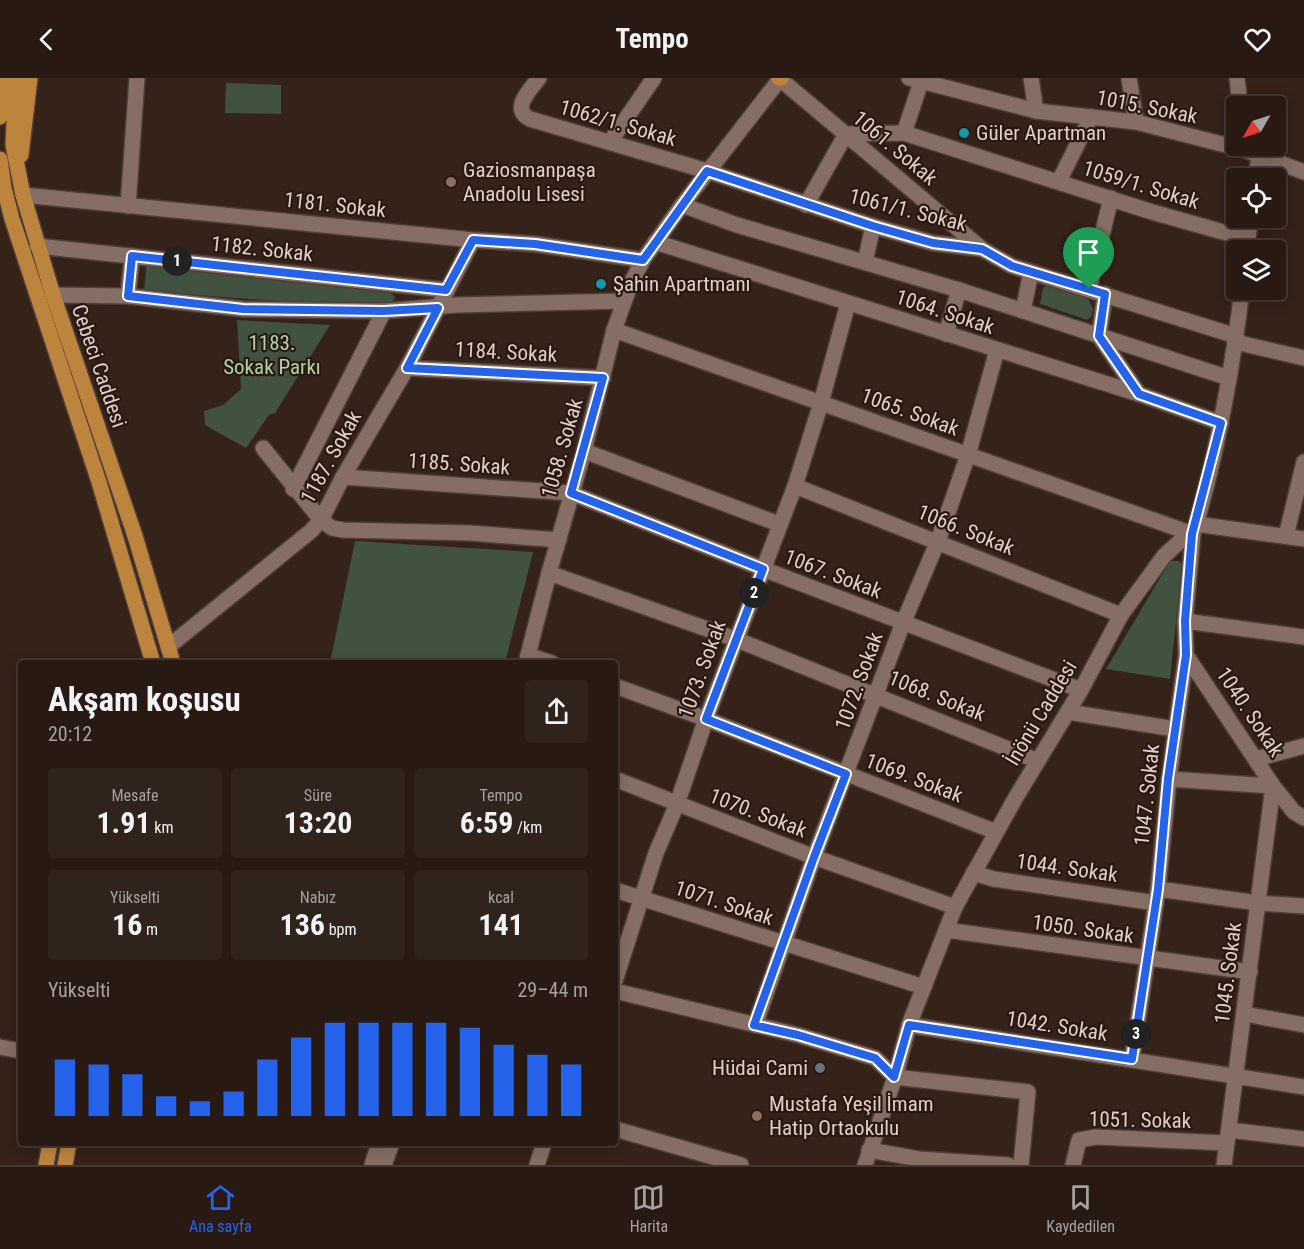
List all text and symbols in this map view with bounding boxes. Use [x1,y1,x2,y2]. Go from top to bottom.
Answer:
icon: back [30,23,63,56]
text: Tempo [615,23,689,55]
icon: heart [1241,23,1274,56]
street label: 1015. Sokak [1095,85,1200,129]
street label: 1062/1. Sokak [557,95,680,151]
north arrow [1226,96,1286,156]
map controls [1226,96,1286,300]
street label: 1061. Sokak [848,106,942,190]
place label: Güler Apartman [976,121,1106,145]
marker: Güler Apartman [957,126,971,140]
street label: 1059/1. Sokak [1080,156,1203,214]
place label: Gaziosmanpaşa Anadolu Lisesi [463,158,596,206]
button: locate [1226,168,1286,228]
marker: Gaziosmanpaşa Anadolu Lisesi [444,175,458,189]
street label: 1061/1. Sokak [847,184,970,236]
street label: 1181. Sokak [283,188,388,222]
pin [1063,227,1114,289]
street label: 1182. Sokak [210,232,315,266]
icon: arrive [1072,236,1105,269]
button: layers [1226,240,1286,300]
pin: 1 [162,246,192,276]
text: 1 [173,251,181,270]
place label: Şahin Apartmanı [613,272,751,296]
marker: Şahin Apartmanı [594,277,608,291]
street label: 1064. Sokak [893,285,998,339]
street label: Cebeci Caddesi [67,301,131,431]
park label: 1183. Sokak Parkı [223,331,321,379]
street label: 1184. Sokak [454,337,558,367]
street label: 1065. Sokak [858,383,963,441]
street label: 1058. Sokak [536,395,588,500]
street label: 1187. Sokak [296,406,367,508]
street label: 1185. Sokak [407,448,511,480]
street label: 1066. Sokak [914,500,1018,560]
street label: 1067. Sokak [781,544,886,604]
pin: 2 [739,578,769,608]
text: 2 [750,583,758,602]
street label: 1073. Sokak [673,616,731,721]
street label: 1072. Sokak [830,628,888,733]
street label: İnönü Caddesi [1000,656,1082,770]
street label: 1040. Sokak [1211,663,1289,762]
street label: 1068. Sokak [885,666,989,726]
text: Akşam koşusu [48,680,241,719]
button: share [525,680,588,743]
text: 20:12 [48,722,92,746]
street label: 1047. Sokak [1130,742,1164,847]
street label: 1069. Sokak [862,748,967,808]
street label: 1070. Sokak [706,783,811,843]
text: Mesafe [112,786,158,805]
text: Süre [304,786,332,805]
text: Tempo [479,786,523,805]
text: 1.91 [96,805,151,840]
text: 13:20 [284,805,352,840]
text: 6:59 [460,805,513,840]
text: km [151,818,174,837]
text: /km [513,818,542,837]
street label: 1044. Sokak [1015,849,1120,887]
street label: 1071. Sokak [672,876,777,930]
text: Yükselti [110,888,160,907]
text: Nabız [300,888,336,907]
text: kcal [488,888,514,907]
text: 16 [112,907,142,942]
text: 136 [280,907,325,942]
text: 141 [478,907,524,942]
street label: 1050. Sokak [1031,910,1136,948]
text: m [142,920,158,939]
text: bpm [325,920,356,939]
street label: 1045. Sokak [1210,920,1246,1025]
text: Yükselti [48,978,110,1002]
text: 29–44 m [517,978,588,1002]
street label: 1042. Sokak [1005,1006,1110,1046]
pin: 3 [1121,1019,1151,1049]
text: 3 [1132,1024,1140,1043]
place label: Hüdai Cami [712,1056,808,1080]
marker: Hüdai Cami [813,1061,827,1075]
place label: Mustafa Yeşil İmam Hatip Ortaokulu [769,1092,934,1140]
street label: 1051. Sokak [1089,1107,1192,1133]
marker: Mustafa Yeşil İmam Hatip Ortaokulu [750,1109,764,1123]
tab: Ana sayfa [189,1181,252,1236]
tab: Harita [630,1181,668,1236]
tab: Kaydedilen [1046,1181,1115,1236]

